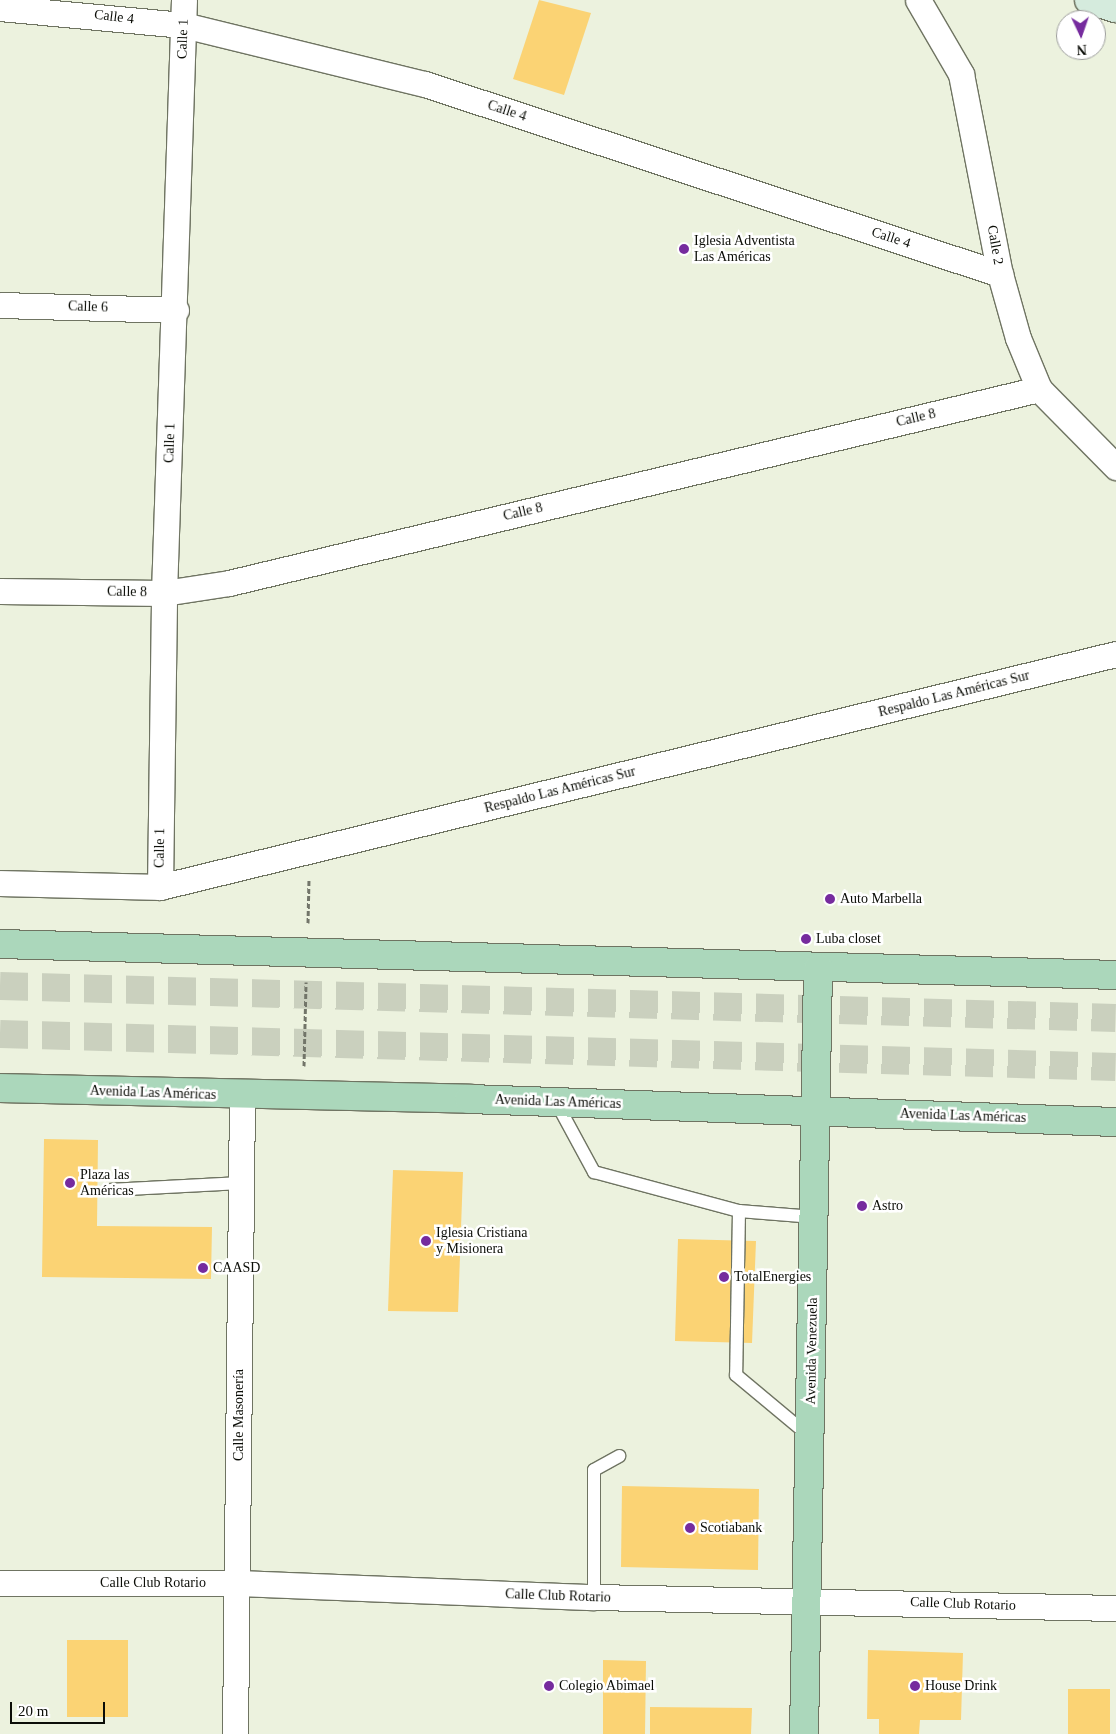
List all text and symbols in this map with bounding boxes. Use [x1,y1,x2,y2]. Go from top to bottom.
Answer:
street label: Calle 4 [93,6,135,28]
north arrow [1056,10,1106,60]
street label: Calle 1 [174,19,192,59]
text: N [1076,42,1087,57]
street label: Calle 4 [485,97,529,125]
street label: Calle 4 [869,224,913,252]
street label: Calle 2 [983,224,1007,266]
place label: Iglesia Adventista Las Américas [694,233,795,266]
marker: Iglesia Adventista Las Américas [678,243,690,255]
street label: Calle 6 [68,298,108,316]
street label: Calle 8 [895,405,937,431]
street label: Calle 1 [161,423,179,463]
street label: Calle 8 [502,499,544,525]
street label: Calle 8 [107,583,147,601]
street label: Respaldo Las Américas Sur [876,667,1032,721]
street label: Respaldo Las Américas Sur [482,763,638,817]
street label: Calle 1 [151,828,169,868]
place label: Auto Marbella [840,891,922,907]
marker: Auto Marbella [824,893,836,905]
place label: Luba closet [816,931,881,947]
marker: Luba closet [800,933,812,945]
street label: Avenida Las Américas [89,1082,217,1104]
street label: Avenida Las Américas [494,1091,622,1113]
street label: Avenida Las Américas [899,1105,1027,1127]
place label: Plaza las Américas [80,1167,134,1200]
marker: Plaza las Américas [64,1177,76,1189]
place label: Astro [872,1198,903,1214]
marker: Astro [856,1200,868,1212]
place label: Iglesia Cristiana y Misionera [436,1225,527,1258]
marker: Iglesia Cristiana y Misionera [420,1235,432,1247]
place label: CAASD [213,1260,260,1276]
marker: CAASD [197,1262,209,1274]
place label: TotalEnergies [734,1269,811,1285]
marker: TotalEnergies [718,1271,730,1283]
street label: Avenida Venezuela [803,1297,821,1405]
street label: Calle Masonería [231,1369,247,1461]
place label: Scotiabank [700,1520,762,1536]
marker: Scotiabank [684,1522,696,1534]
street label: Calle Club Rotario [100,1575,206,1591]
street label: Calle Club Rotario [505,1586,611,1606]
street label: Calle Club Rotario [910,1594,1016,1614]
place label: Colegio Abimael [559,1678,655,1694]
place label: House Drink [925,1678,997,1694]
marker: Colegio Abimael [543,1680,555,1692]
marker: House Drink [909,1680,921,1692]
scale bar [12,1692,108,1724]
text: 20 m [18,1703,48,1719]

